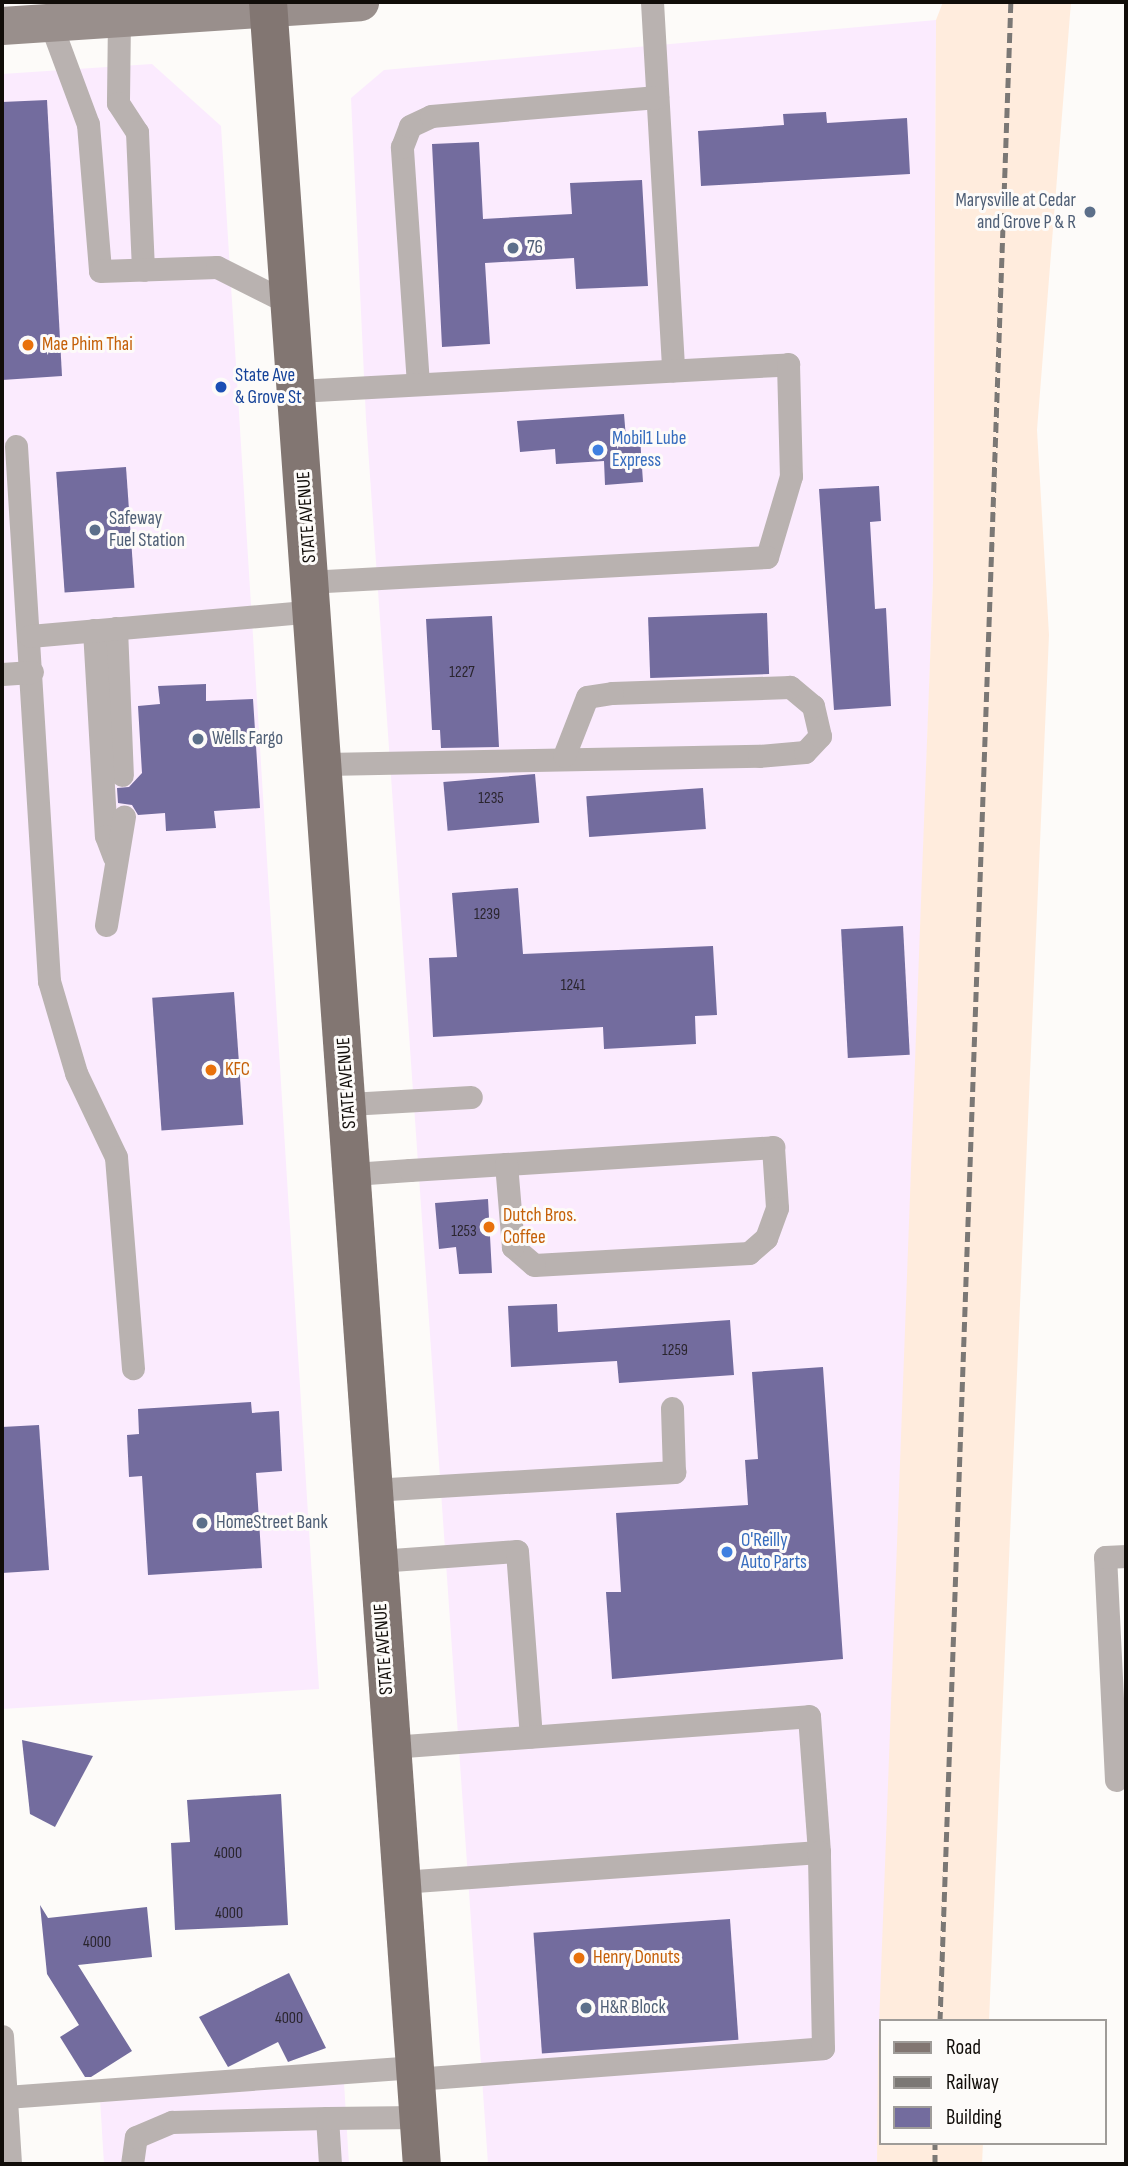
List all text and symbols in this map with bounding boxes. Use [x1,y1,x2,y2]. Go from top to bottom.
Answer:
place label: Marysville at Cedar and Grove P & R [956,190,1076,234]
marker: Marysville at Cedar and Grove P & R [1082,204,1098,220]
place label: 76 [527,237,543,259]
marker: 76 [505,240,521,256]
place label: Mae Phim Thai [42,334,133,356]
marker: Mae Phim Thai [20,337,36,353]
place label: State Ave & Grove St [235,365,302,409]
marker: State Ave & Grove St [213,379,229,395]
place label: Mobil1 Lube Express [612,428,686,472]
marker: Mobil1 Lube Express [590,442,606,458]
street label: STATE AVENUE [292,470,322,564]
place label: Safeway Fuel Station [109,508,185,552]
marker: Safeway Fuel Station [87,522,103,538]
house number: 1227 [449,663,475,683]
place label: Wells Fargo [212,728,283,750]
marker: Wells Fargo [190,731,206,747]
house number: 1235 [478,789,504,809]
house number: 1239 [474,905,500,925]
house number: 1241 [561,976,585,996]
street label: STATE AVENUE [332,1036,362,1130]
place label: KFC [225,1059,250,1081]
marker: KFC [203,1062,219,1078]
place label: Dutch Bros. Coffee [503,1205,577,1249]
marker: Dutch Bros. Coffee [481,1219,497,1235]
house number: 1253 [451,1222,477,1242]
house number: 1259 [662,1341,688,1361]
place label: HomeStreet Bank [216,1512,328,1534]
marker: HomeStreet Bank [194,1515,210,1531]
place label: O'Reilly Auto Parts [741,1530,807,1574]
marker: O'Reilly Auto Parts [719,1544,735,1560]
street label: STATE AVENUE [369,1602,399,1696]
house number: 4000 [214,1844,242,1864]
house number: 4000 [215,1904,243,1924]
house number: 4000 [83,1933,111,1953]
place label: Henry Donuts [593,1947,680,1969]
marker: Henry Donuts [571,1950,587,1966]
place label: H&R Block [600,1997,666,2019]
marker: H&R Block [578,2000,594,2016]
house number: 4000 [275,2009,303,2029]
legend [880,2019,1107,2145]
text: Road [946,2035,981,2060]
text: Railway [946,2070,999,2095]
text: Building [946,2105,1002,2130]

